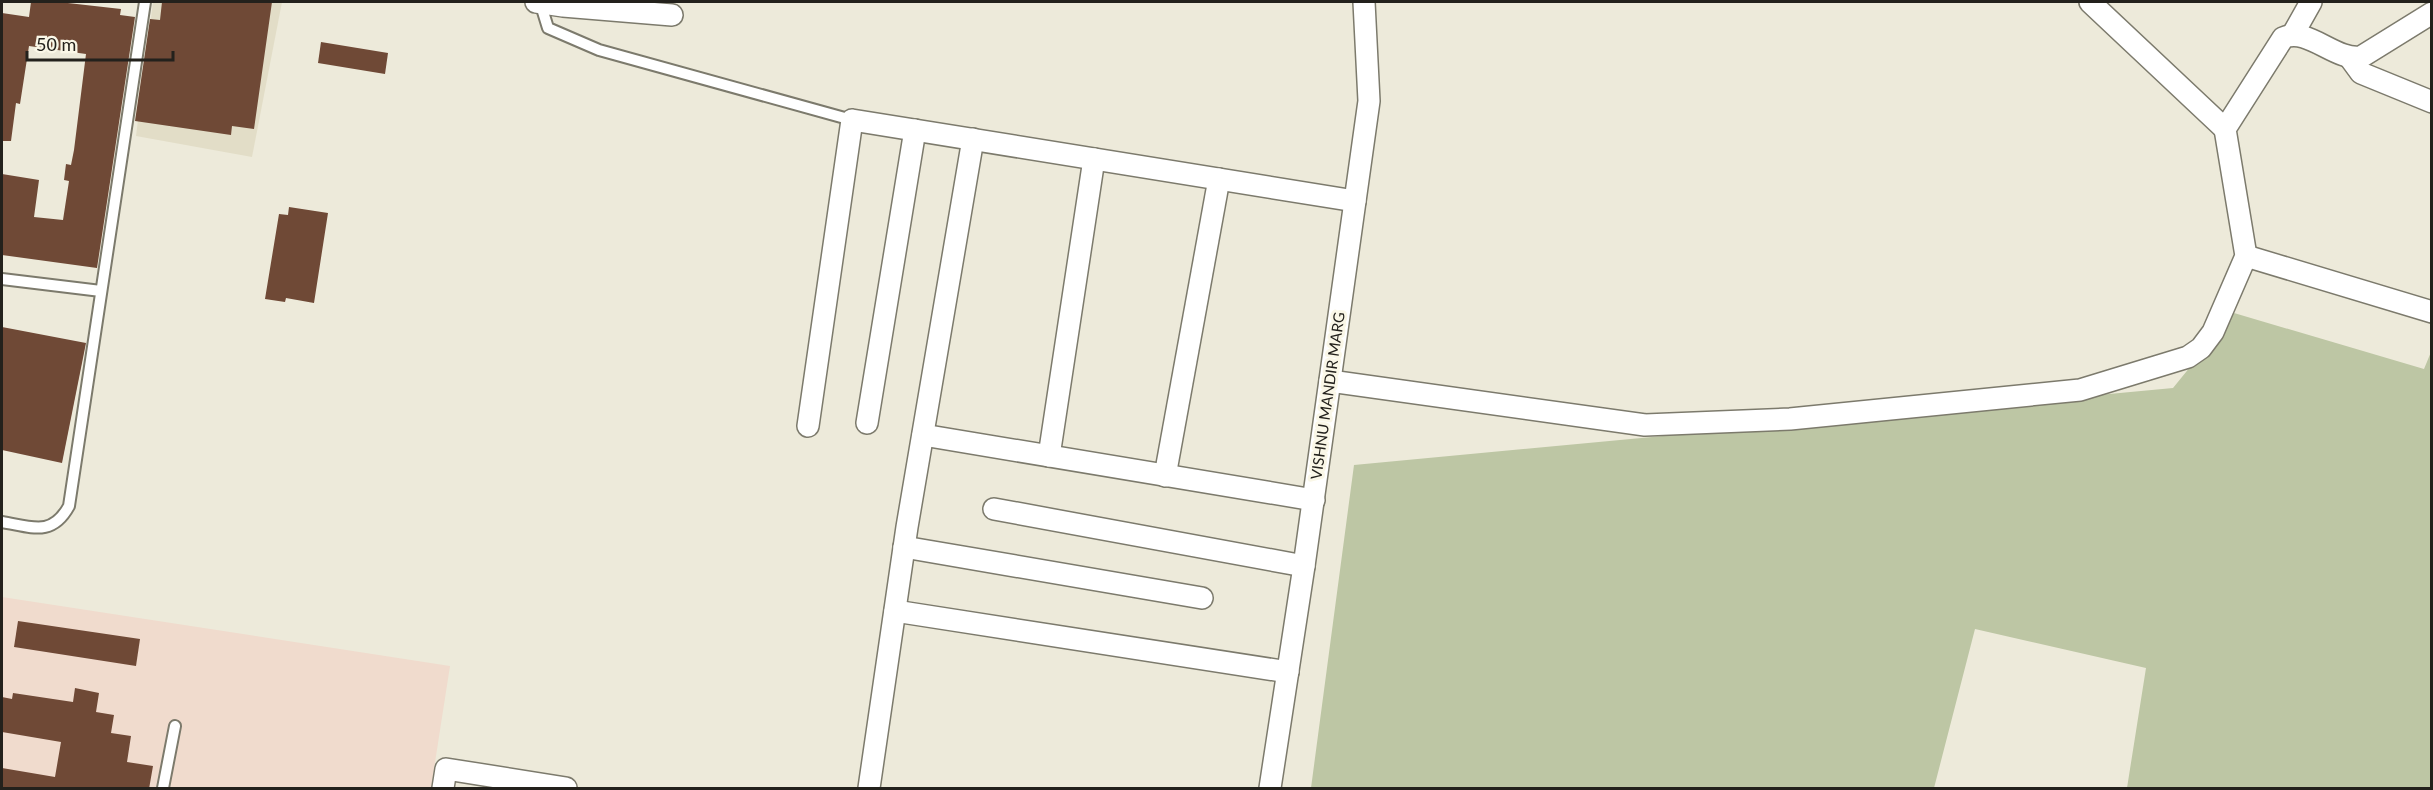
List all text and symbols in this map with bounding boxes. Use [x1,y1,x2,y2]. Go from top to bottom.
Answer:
scale bar [27,24,172,62]
text: 50 m [36,33,76,55]
street label: VISHNU MANDIR MARG [1306,311,1348,481]

